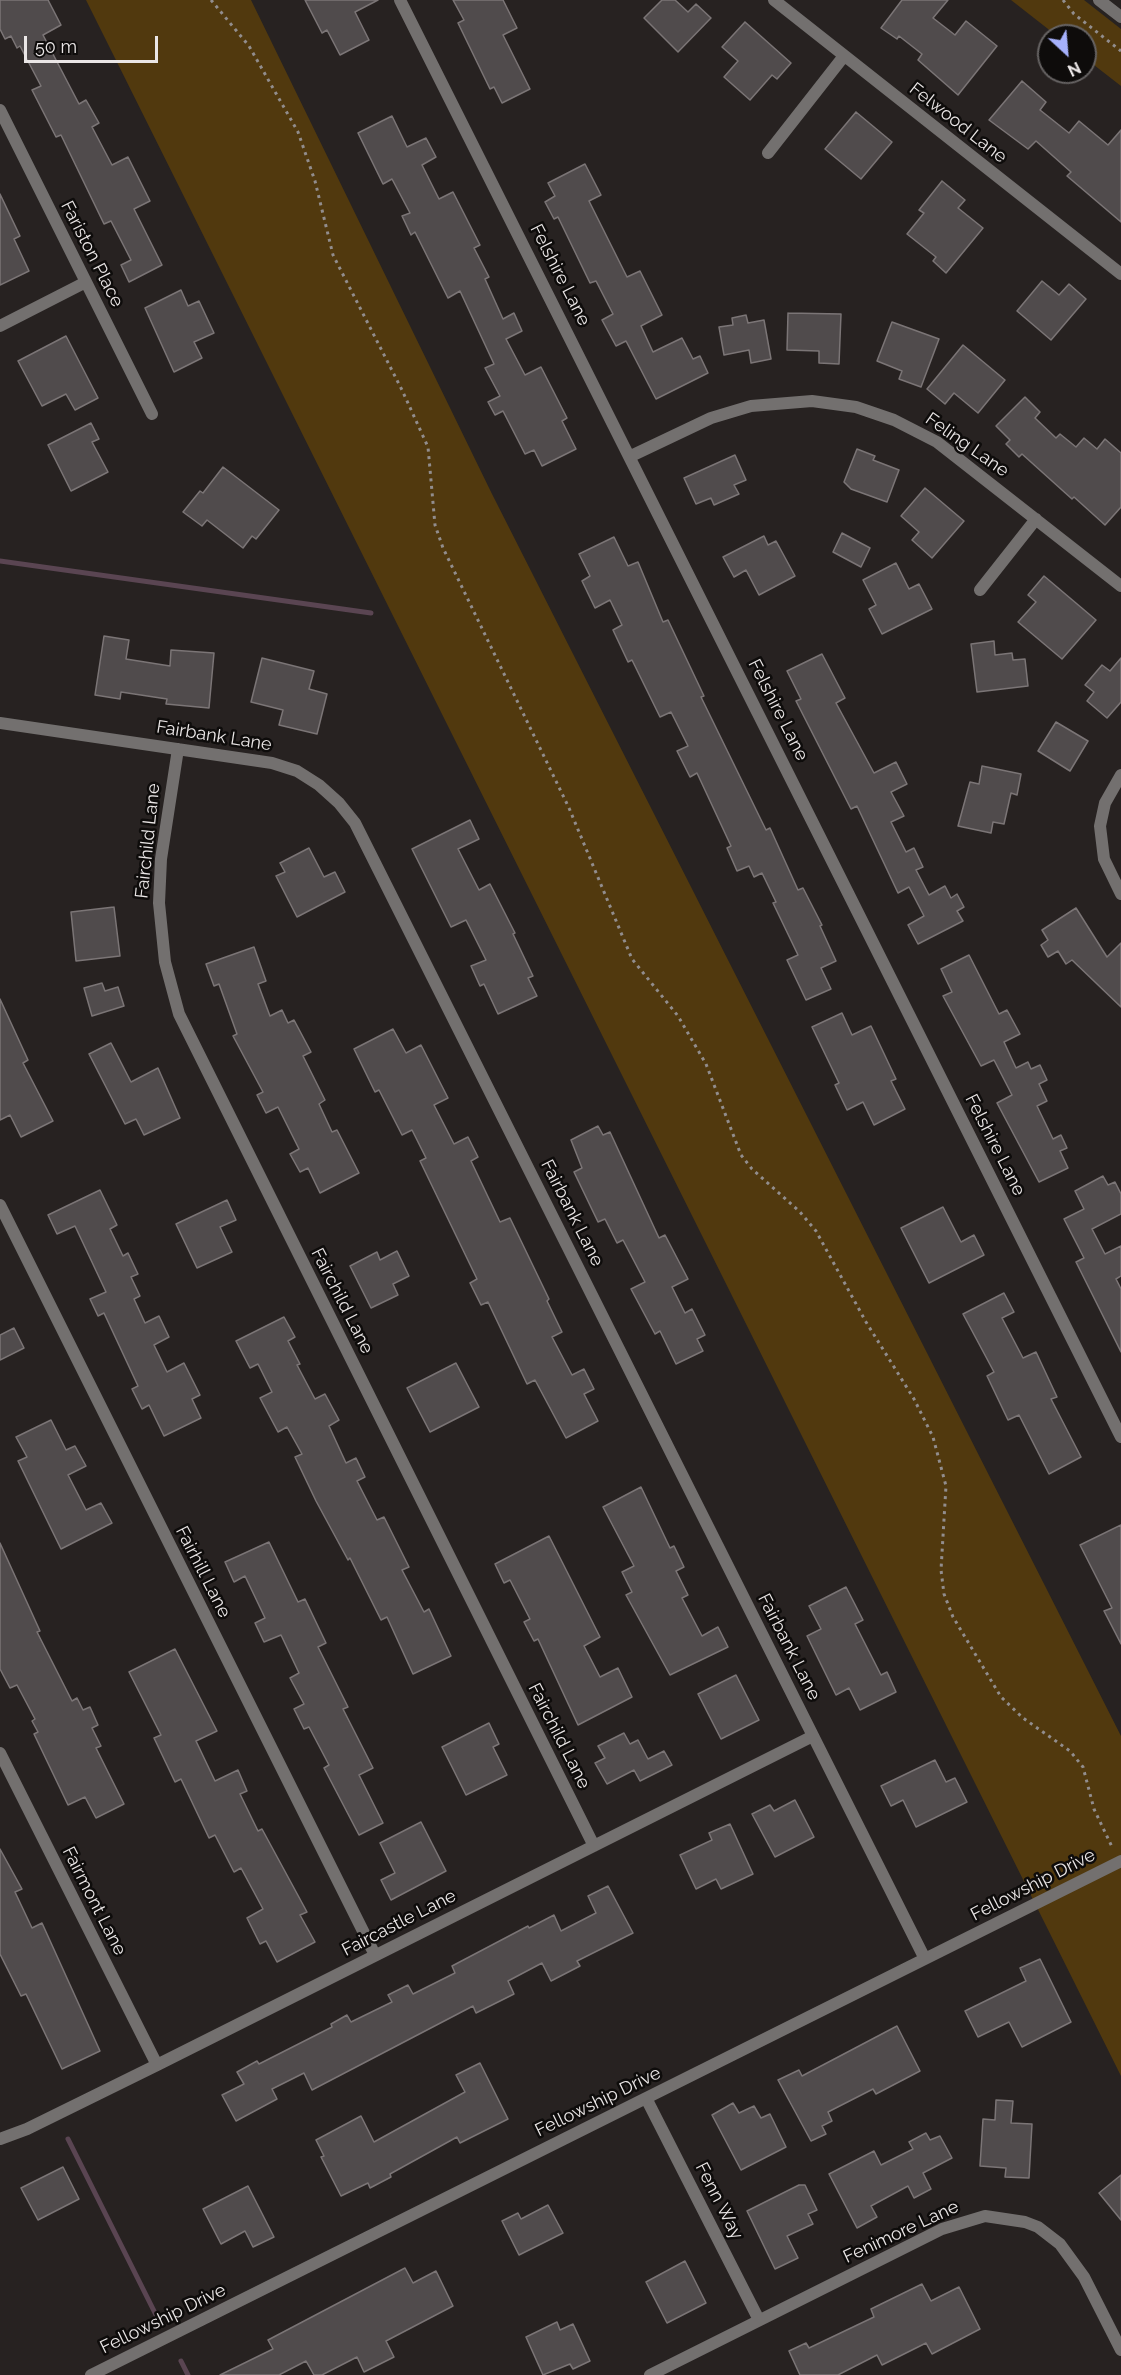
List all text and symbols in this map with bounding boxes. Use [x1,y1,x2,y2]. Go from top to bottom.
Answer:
scale bar [27,24,160,62]
north arrow [1037,24,1097,84]
text: 50 m [35,36,77,57]
text: N [1065,58,1084,80]
street label: Felwood Lane [905,78,1011,168]
street label: Fariston Place [56,197,128,311]
street label: Felshire Lane [525,221,595,329]
street label: Feling Lane [921,408,1013,482]
street label: Felshire Lane [743,656,813,764]
street label: Fairbank Lane [155,716,273,756]
street label: Fairchild Lane [131,782,165,900]
street label: Felshire Lane [960,1091,1030,1199]
street label: Fairbank Lane [536,1156,608,1270]
street label: Fairchild Lane [306,1245,378,1357]
street label: Fairhill Lane [171,1523,235,1621]
street label: Fairbank Lane [753,1590,825,1704]
street label: Fairchild Lane [523,1680,595,1792]
street label: Fairmont Lane [57,1843,131,1959]
street label: Fellowship Drive [967,1844,1099,1926]
street label: Faircastle Lane [338,1885,460,1961]
street label: Fellowship Drive [532,2062,664,2142]
street label: Fenn Way [690,2159,748,2243]
street label: Fenimore Lane [840,2196,962,2268]
street label: Fellowship Drive [97,2279,229,2359]

